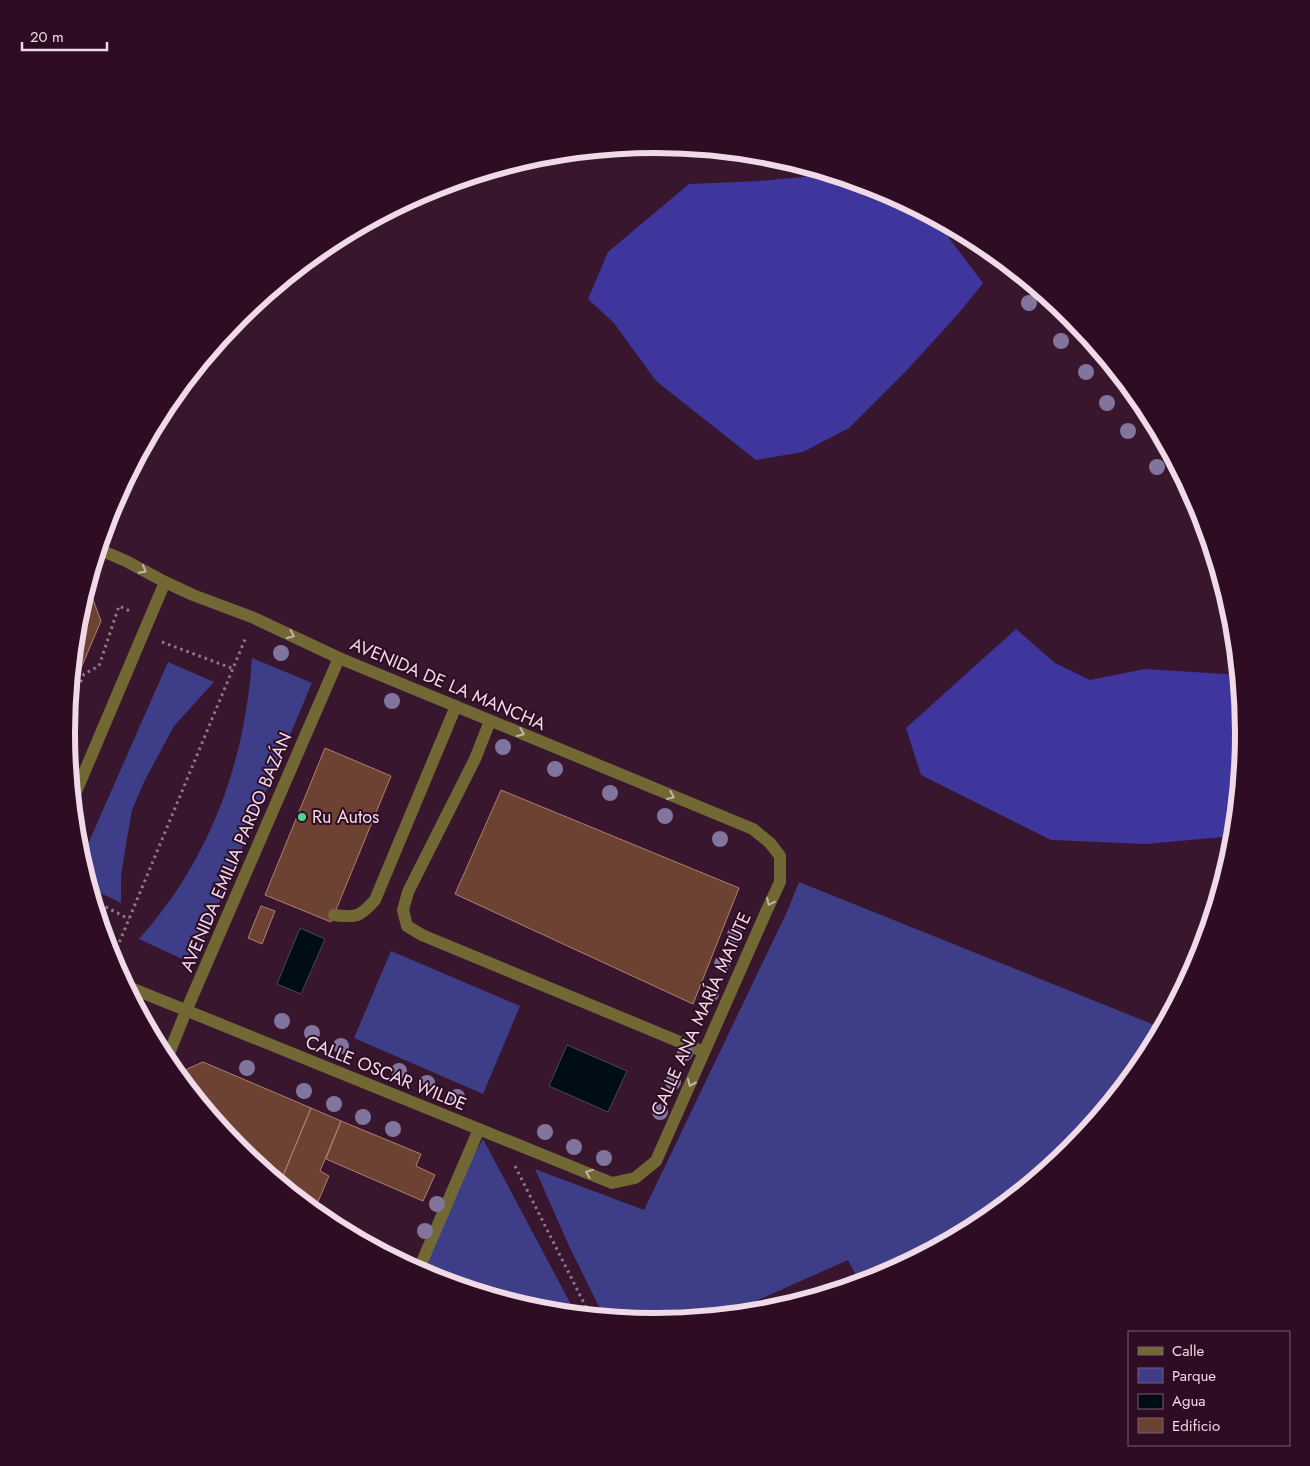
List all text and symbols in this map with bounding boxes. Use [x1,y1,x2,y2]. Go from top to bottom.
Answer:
scale bar [22,20,108,52]
text: 20 m [30,26,64,48]
one-way arrow [137,564,146,574]
one-way arrow [286,629,295,639]
street label: AVENIDA DE LA MANCHA [346,631,550,737]
one-way arrow [516,727,525,738]
street label: AVENIDA EMILIA PARDO BAZÁN [174,728,298,976]
one-way arrow [666,789,675,800]
place label: Ru Autos [312,804,379,830]
marker: Ru Autos [296,811,308,823]
one-way arrow [766,897,776,906]
street label: CALLE ANA MARÍA MATUTE [644,908,758,1120]
street label: CALLE OSCAR WILDE [302,1029,470,1117]
one-way arrow [686,1078,697,1087]
one-way arrow [585,1169,594,1180]
legend [1128,1331,1290,1446]
text: Calle [1172,1340,1204,1362]
text: Parque [1172,1365,1216,1387]
text: Agua [1172,1390,1206,1412]
text: Edificio [1172,1415,1220,1437]

